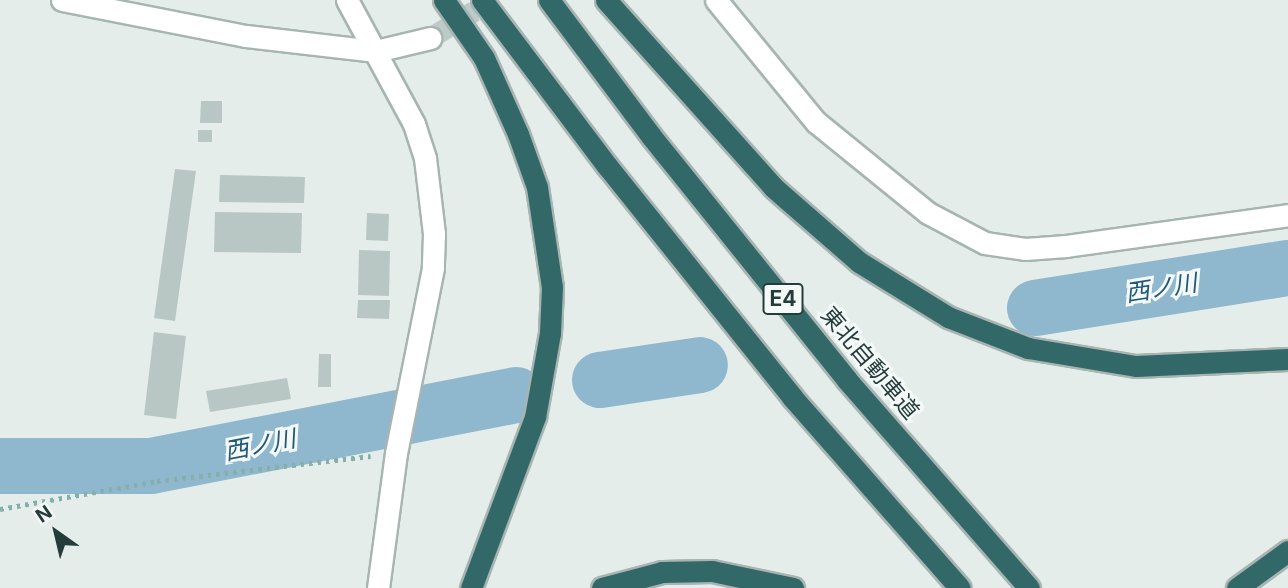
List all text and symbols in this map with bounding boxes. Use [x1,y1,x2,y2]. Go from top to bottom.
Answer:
water label: 西ノ川 [1123,268,1199,308]
road number: E4 [762,282,804,316]
street label: 東北自動車道 [815,301,925,425]
water label: 西ノ川 [222,424,298,466]
north arrow [21,497,91,567]
text: N [32,501,56,528]

